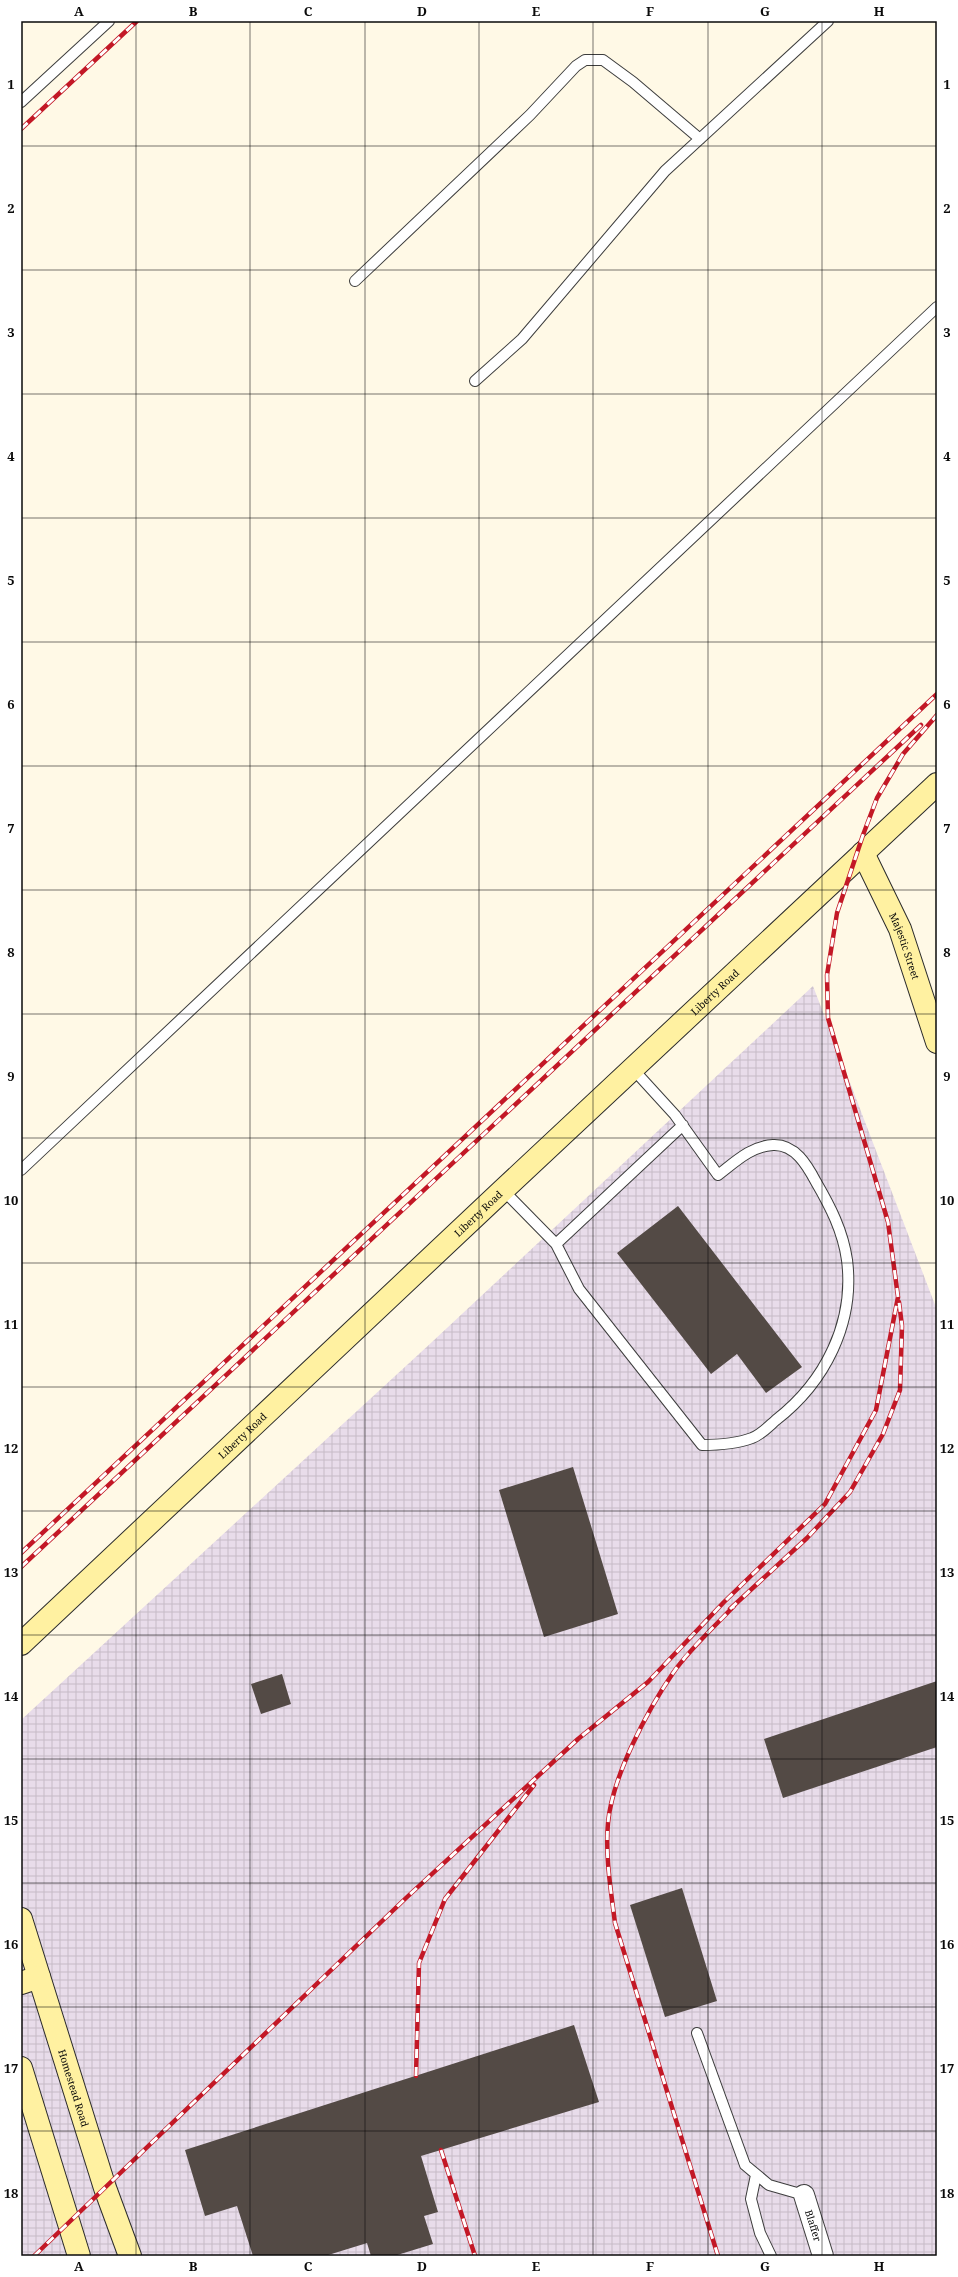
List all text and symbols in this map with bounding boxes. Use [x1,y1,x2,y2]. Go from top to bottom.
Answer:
text: A [74,2,84,20]
text: B [189,2,198,20]
text: C [304,2,313,20]
text: D [417,2,427,20]
text: E [532,2,541,20]
text: F [646,2,654,20]
text: G [760,2,770,20]
text: H [874,2,885,20]
text: 1 [7,75,15,93]
text: 1 [943,75,951,93]
text: 2 [7,199,15,217]
text: 2 [943,199,951,217]
text: 3 [7,323,15,341]
text: 3 [943,323,951,341]
text: 4 [7,447,15,465]
text: 4 [943,447,951,465]
text: 5 [7,571,15,589]
text: 5 [943,571,951,589]
text: 6 [7,695,15,713]
text: 6 [943,695,951,713]
text: 7 [7,819,15,837]
text: 7 [943,819,951,837]
street label: Majestic Street [886,910,923,982]
text: 8 [7,943,15,961]
text: 8 [943,943,951,961]
street label: Liberty Road [687,966,742,1018]
text: 9 [7,1067,15,1085]
text: 9 [943,1067,951,1085]
street label: Liberty Road [451,1187,505,1240]
text: 10 [4,1191,18,1209]
text: 10 [940,1191,954,1209]
text: 11 [4,1315,18,1333]
text: 11 [940,1315,954,1333]
street label: Liberty Road [215,1409,270,1462]
text: 12 [4,1439,18,1457]
text: 12 [940,1439,954,1457]
text: 13 [4,1563,18,1581]
text: 13 [940,1563,954,1581]
text: 14 [4,1687,19,1705]
text: 14 [940,1687,955,1705]
text: 15 [4,1811,18,1829]
text: 15 [940,1811,954,1829]
text: 16 [4,1935,18,1953]
text: 16 [940,1935,954,1953]
street label: Homestead Road [55,2047,92,2128]
text: 17 [4,2059,18,2077]
text: 17 [940,2059,954,2077]
text: 18 [4,2184,18,2202]
text: 18 [940,2184,954,2202]
street label: Blaffer [802,2208,825,2243]
text: A [74,2257,84,2275]
text: B [189,2257,198,2275]
text: C [304,2257,313,2275]
text: D [417,2257,427,2275]
text: E [532,2257,541,2275]
text: F [646,2257,654,2275]
text: G [760,2257,770,2275]
text: H [874,2257,885,2275]

